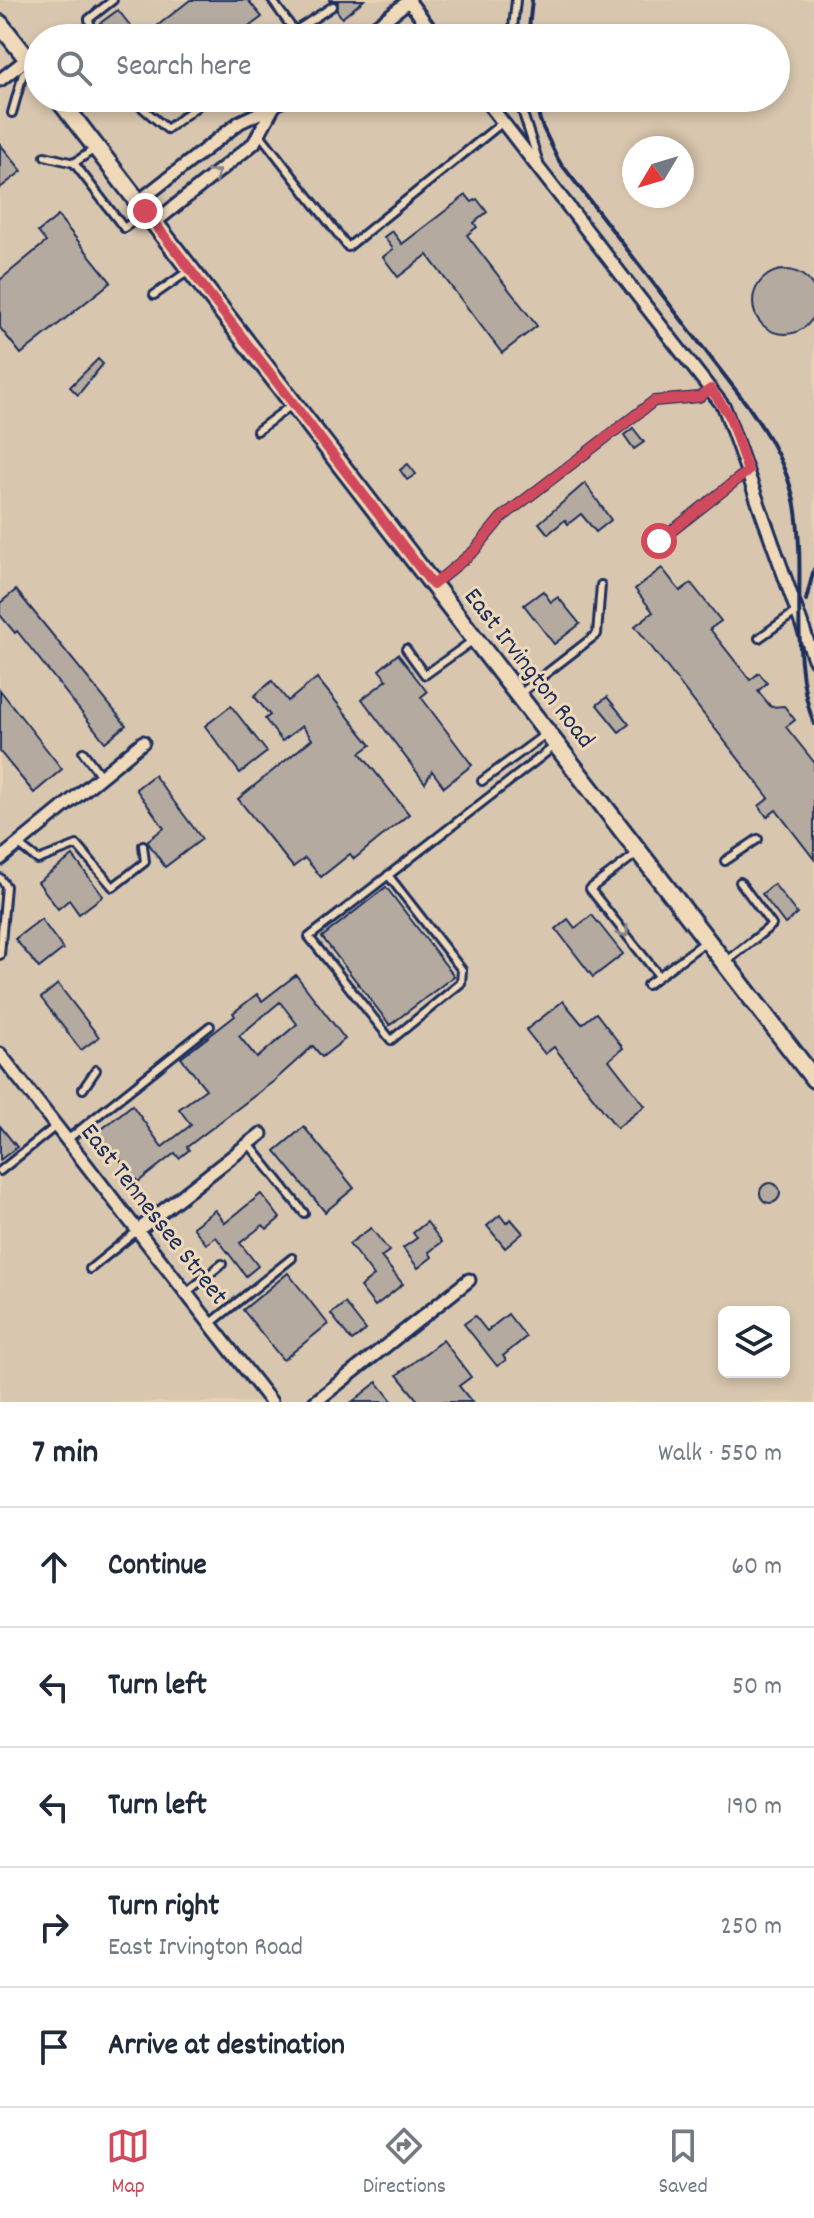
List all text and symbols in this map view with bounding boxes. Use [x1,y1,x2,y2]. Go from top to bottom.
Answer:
search box [24,24,790,112]
icon: search [52,46,96,90]
text: Search here [116,47,252,90]
north arrow [622,136,694,208]
one-way arrow [206,169,220,184]
route end [127,193,163,229]
route start [641,523,677,559]
street label: East Irvington Road [453,581,603,757]
one-way arrow [615,923,629,938]
street label: East Tennessee Street [70,1116,236,1314]
map controls [718,1306,790,1378]
button: layers [718,1306,790,1378]
text: 7 min [32,1430,98,1479]
text: Walk · 550 m [658,1436,782,1473]
icon: ahead [32,1545,76,1589]
text: Continue [108,1546,207,1589]
text: 60 m [731,1549,782,1586]
icon: left [32,1665,76,1709]
text: Turn left [108,1666,207,1709]
text: 50 m [732,1669,782,1706]
icon: left [32,1785,76,1829]
text: Turn left [108,1786,207,1829]
text: 190 m [726,1789,782,1826]
text: Turn right [108,1887,219,1930]
icon: right [32,1905,76,1949]
text: 250 m [721,1909,782,1946]
text: East Irvington Road [108,1930,303,1967]
icon: arrive [32,2025,76,2069]
text: Arrive at destination [108,2026,345,2069]
tab: Map [106,2124,150,2203]
tab: Directions [363,2124,446,2203]
tab: Saved [659,2124,708,2203]

